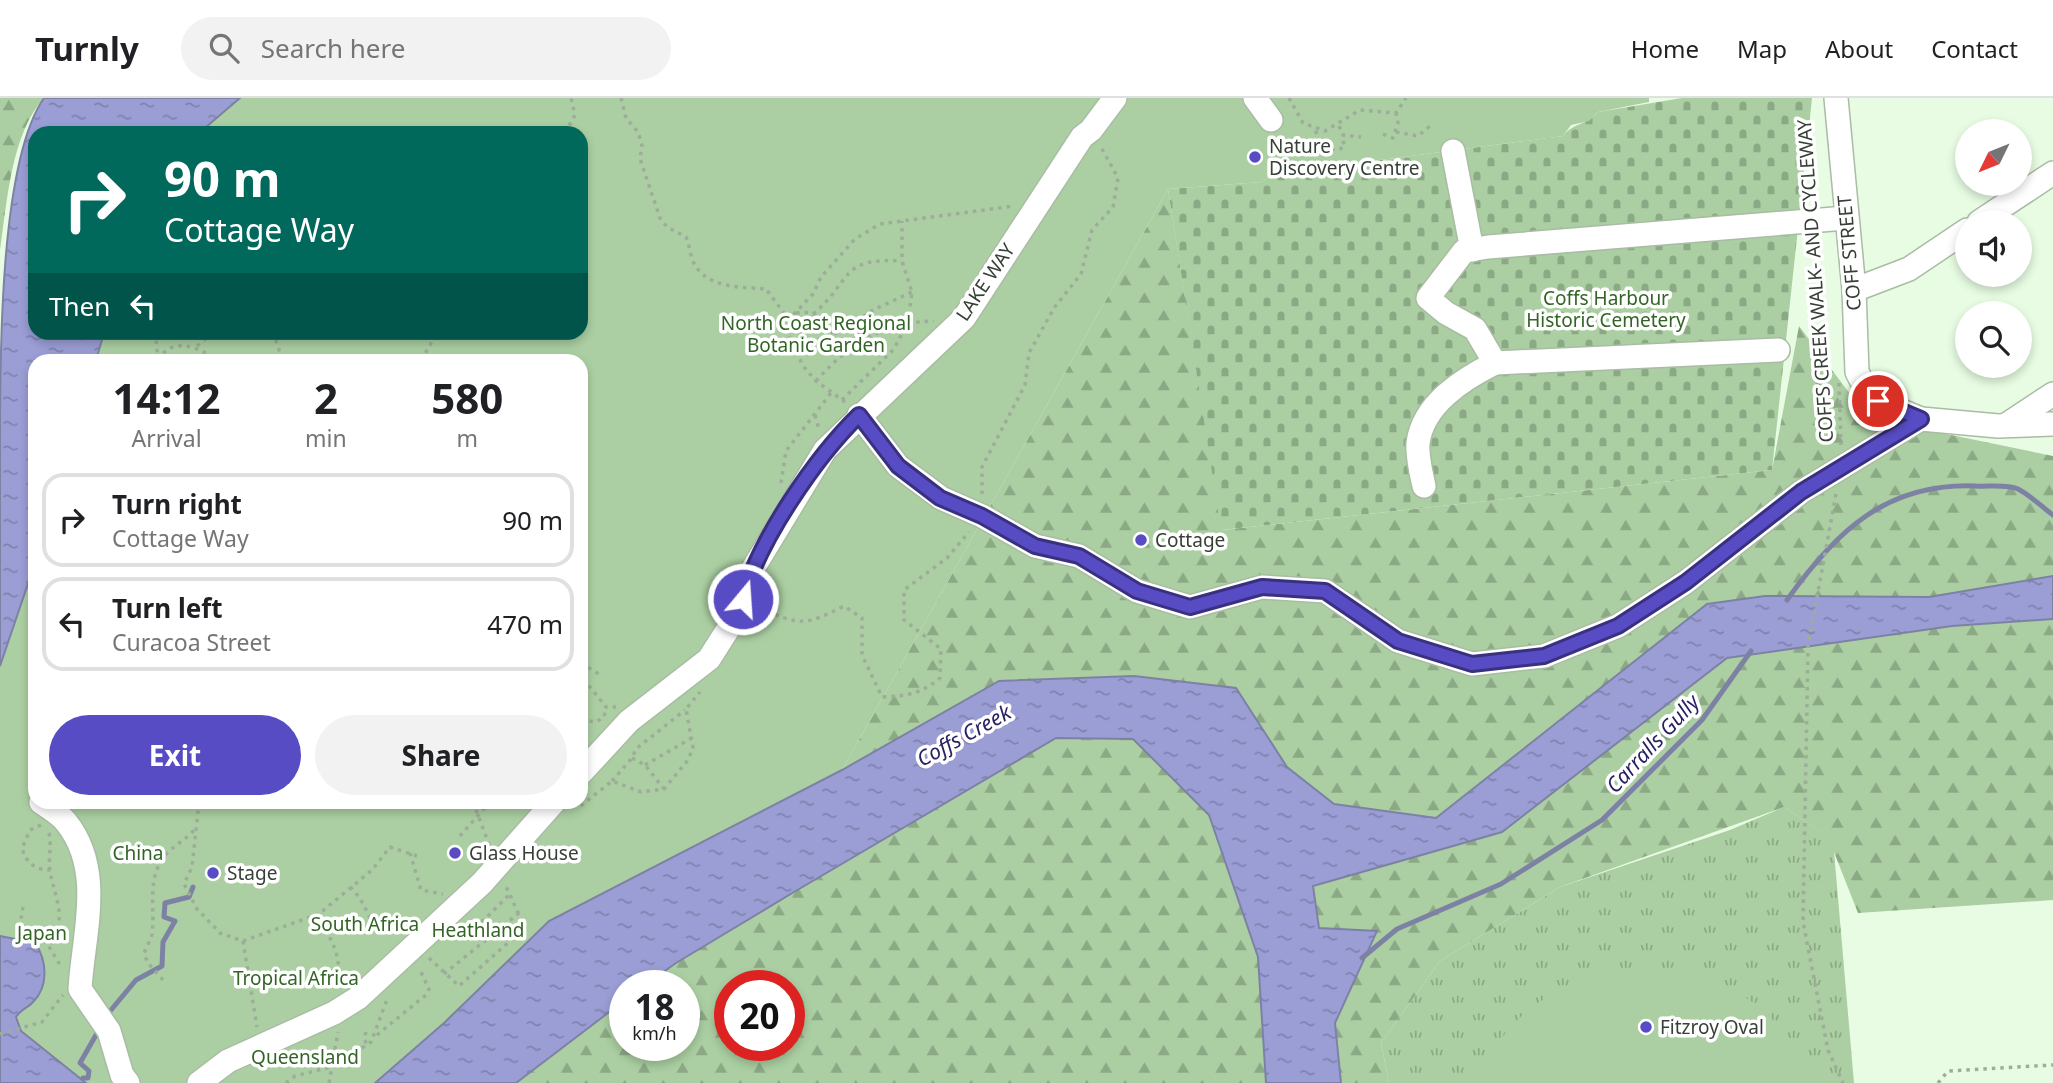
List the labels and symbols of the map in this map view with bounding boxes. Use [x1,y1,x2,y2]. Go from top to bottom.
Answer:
street label: COFFS CREEK WALK- AND CYCLEWAY [1791,118,1839,444]
north arrow [1955,119,2032,196]
place label: Nature Discovery Centre [1269,133,1419,181]
marker: Nature Discovery Centre [1247,149,1263,165]
street label: COFF STREET [1831,194,1867,312]
street label: LAKE WAY [950,238,1021,326]
park label: Coffs Harbour Historic Cemetery [1526,285,1686,333]
park label: North Coast Regional Botanic Garden [721,310,911,358]
pin [1848,371,1908,431]
place label: Cottage [1155,527,1225,553]
marker: Cottage [1133,532,1149,548]
position arrow [706,562,780,636]
water label: Carralls Gully [1599,687,1706,799]
water label: Coffs Creek [911,697,1017,773]
park label: China [112,840,164,866]
place label: Glass House [469,840,579,866]
marker: Glass House [447,845,463,861]
place label: Stage [227,860,277,886]
marker: Stage [205,865,221,881]
park label: South Africa [311,911,419,937]
park label: Heathland [431,917,525,943]
park label: Japan [15,920,67,946]
park label: Tropical Africa [233,965,359,991]
speed limit sign: 20 [714,970,805,1061]
place label: Fitzroy Oval [1660,1014,1764,1040]
marker: Fitzroy Oval [1638,1019,1654,1035]
park label: Queensland [251,1044,359,1070]

